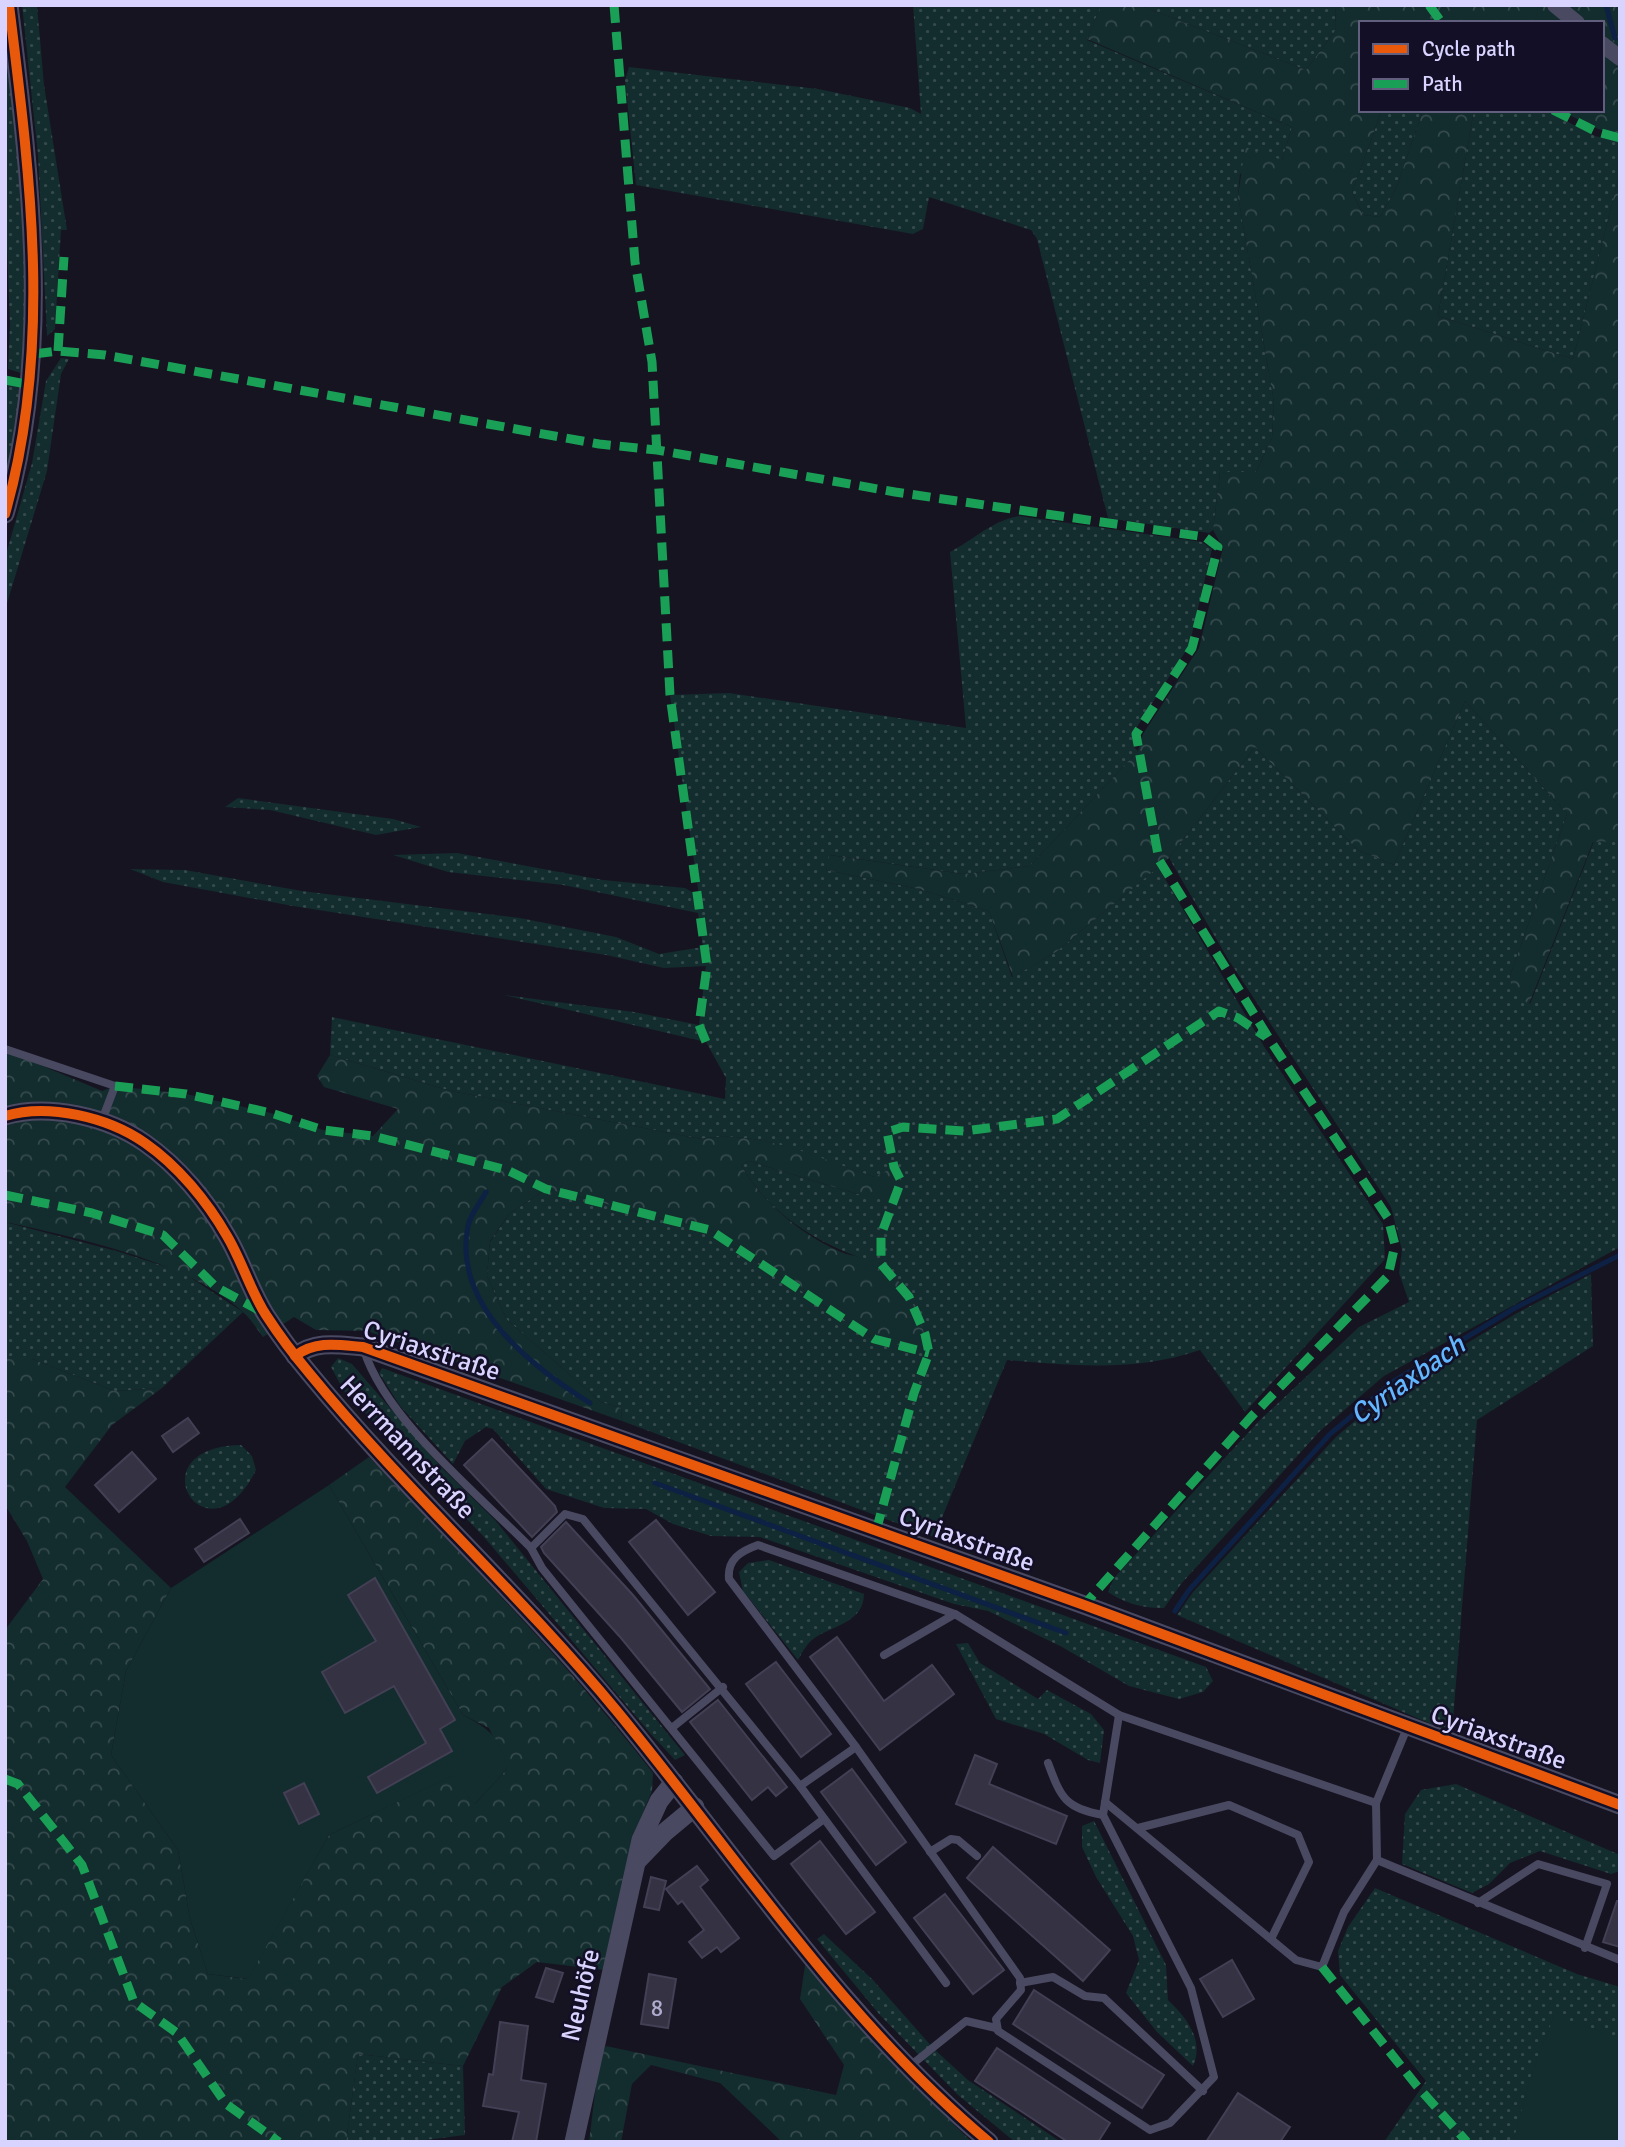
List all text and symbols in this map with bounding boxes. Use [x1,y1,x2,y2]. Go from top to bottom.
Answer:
legend [1359,21,1604,112]
text: Cycle path [1422,36,1516,62]
text: Path [1422,71,1463,97]
street label: Cyriaxstraße [359,1314,504,1388]
water label: Cyriaxbach [1343,1327,1472,1432]
street label: Herrmannstraße [333,1369,482,1526]
street label: Cyriaxstraße [894,1501,1039,1579]
street label: Cyriaxstraße [1426,1699,1571,1777]
street label: Neuhöfe [555,1946,607,2045]
house number: 8 [651,1994,663,2023]

